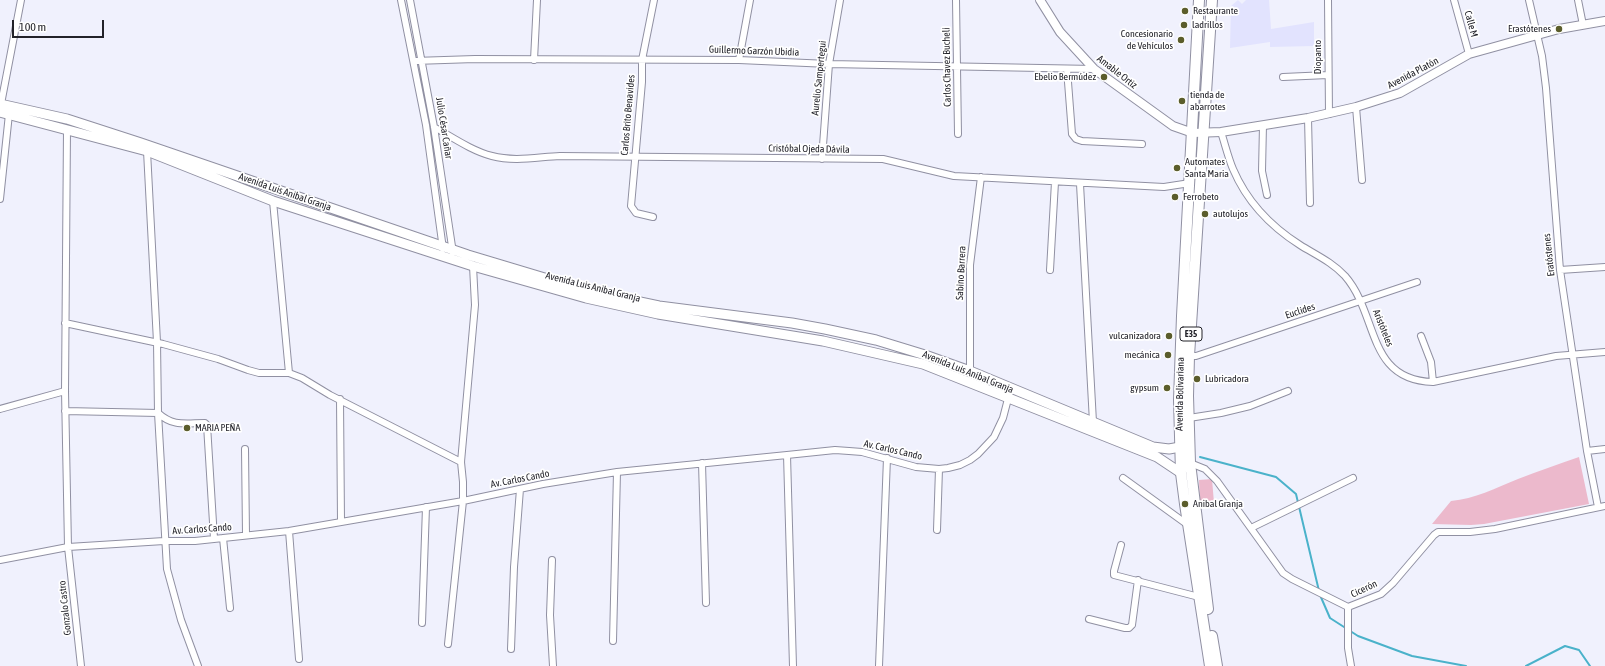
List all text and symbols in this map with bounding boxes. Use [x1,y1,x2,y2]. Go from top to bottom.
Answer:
place label: Restaurante [1193,5,1238,17]
marker: Restaurante [1180,6,1190,16]
street label: Calle M [1462,9,1480,39]
scale bar [14,12,106,38]
place label: ladrillos [1192,19,1223,31]
text: 100 m [19,20,46,34]
marker: ladrillos [1179,20,1189,30]
place label: Erastótenes [1508,23,1551,35]
marker: Erastótenes [1554,24,1564,34]
street label: Carlos Chavez Bucheli [940,27,954,107]
place label: Concesionario de Vehículos [1121,28,1173,52]
marker: Concesionario de Vehículos [1176,35,1186,45]
street label: Aurelio Sampertegui [809,40,829,116]
street label: Diopanto [1312,40,1324,74]
street label: Guillermo Garzón Ubidia [709,43,799,59]
street label: Amable Ortiz [1095,53,1139,91]
street label: Avenida Platón [1386,55,1440,91]
place label: Ebelio Bermúdez [1034,71,1096,83]
marker: Ebelio Bermúdez [1099,72,1109,82]
street label: Carlos Brito Benavides [618,74,638,156]
place label: tienda de abarrotes [1190,89,1225,112]
street label: Julio César Cañar [433,96,455,160]
marker: tienda de abarrotes [1177,96,1187,106]
street label: Cristóbal Ojeda Dávila [768,142,850,156]
place label: Automates Santa Maria [1185,156,1229,180]
marker: Automates Santa Maria [1172,163,1182,173]
street label: Avenida Luis Anibal Granja [237,170,333,214]
place label: Ferrobeto [1183,191,1219,203]
marker: Ferrobeto [1170,192,1180,202]
place label: autolujos [1213,208,1248,220]
marker: autolujos [1200,209,1210,219]
street label: Eratóstenes [1541,233,1557,277]
street label: Sabino Barrera [954,246,968,300]
street label: Avenida Luis Anibal Granja [544,269,642,305]
street label: Euclides [1284,301,1316,321]
street label: Aristóteles [1370,308,1396,348]
road number: E35 [1180,327,1202,341]
place label: vulcanizadora [1109,330,1161,342]
marker: vulcanizadora [1164,331,1174,341]
street label: Avenida Luis Anibal Granja [921,348,1015,396]
place label: mecánica [1124,349,1160,361]
marker: mecánica [1163,350,1173,360]
street label: Avenida Bolivariana [1173,357,1187,431]
place label: Lubricadora [1205,373,1249,385]
marker: Lubricadora [1192,374,1202,384]
place label: gypsum [1130,382,1159,394]
marker: gypsum [1162,383,1172,393]
place label: MARIA PEÑA [195,422,240,434]
marker: MARIA PEÑA [182,423,192,433]
street label: Av. Carlos Cando [863,437,923,463]
street label: Av. Carlos Cando [490,467,550,491]
place label: Anibal Granja [1193,498,1243,510]
marker: Anibal Granja [1180,499,1190,509]
street label: Av. Carlos Cando [172,521,232,537]
street label: Cicerón [1349,578,1379,600]
street label: Gonzalo Castro [56,580,74,636]

